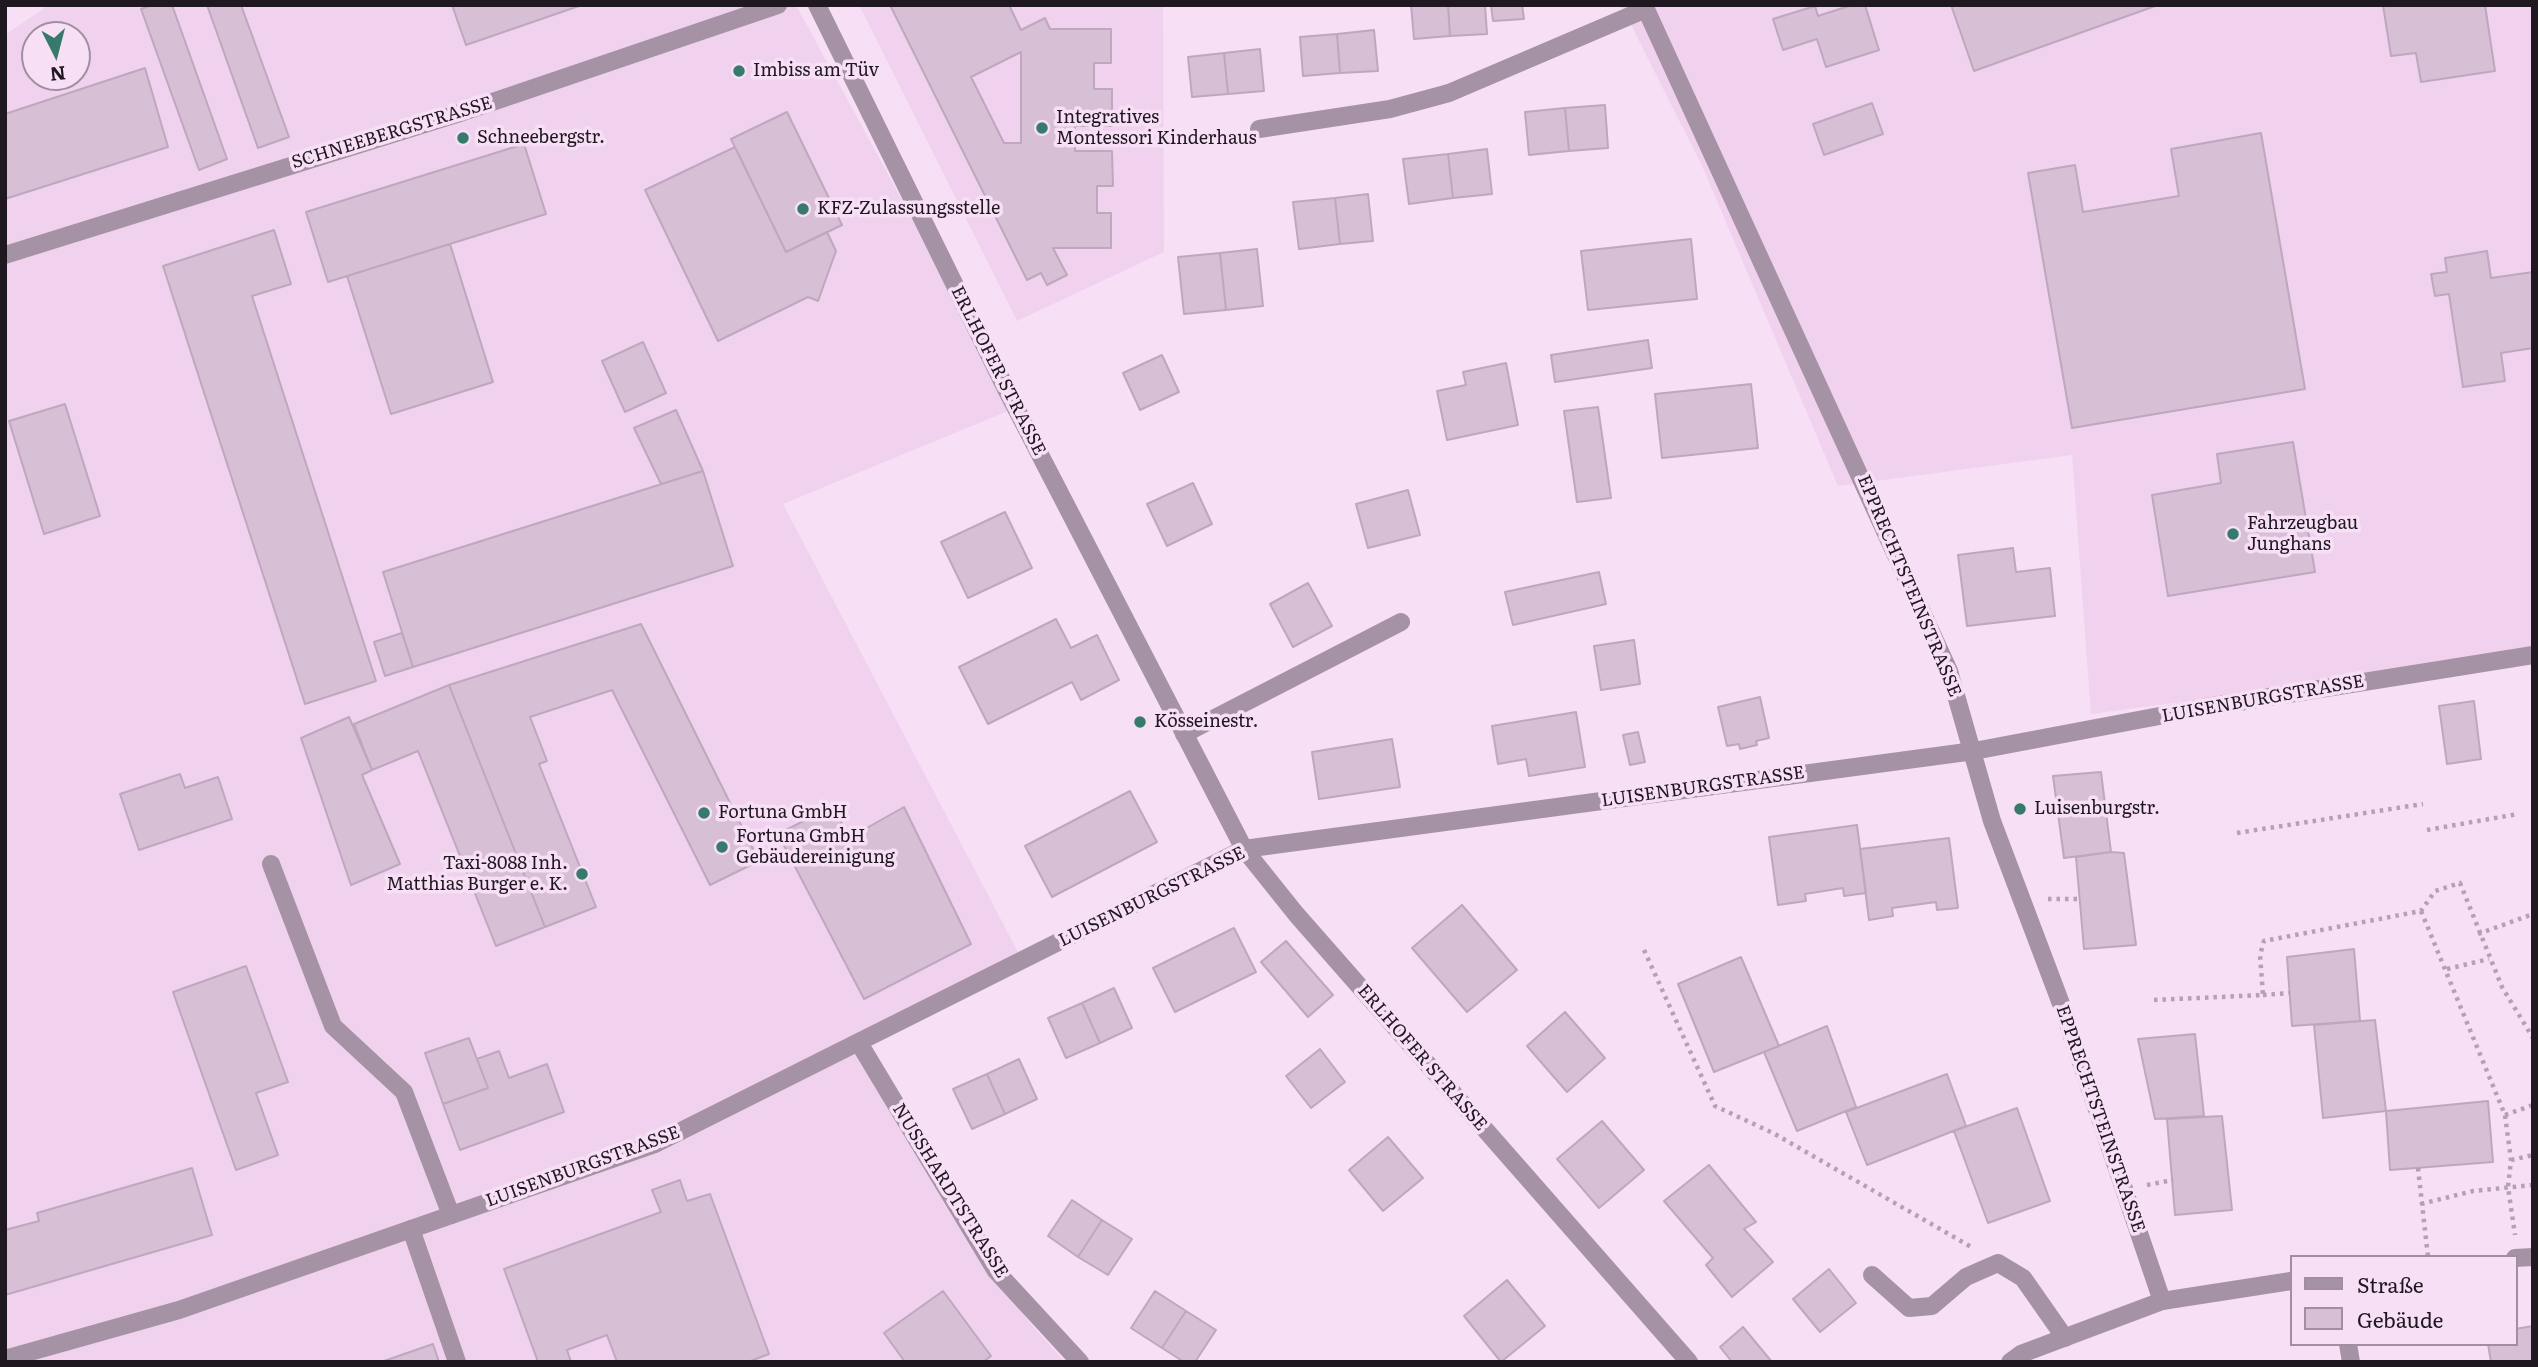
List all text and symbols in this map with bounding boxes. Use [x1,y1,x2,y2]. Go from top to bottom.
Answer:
north arrow [21,21,91,91]
text: N [49,60,67,90]
place label: Imbiss am Tüv [753,60,879,82]
marker: Imbiss am Tüv [731,63,747,79]
street label: SCHNEEBERGSTRASSE [289,92,495,174]
place label: Integratives Montessori Kinderhaus [1056,107,1257,150]
marker: Integratives Montessori Kinderhaus [1034,120,1050,136]
place label: Schneebergstr. [477,127,605,149]
marker: Schneebergstr. [455,130,471,146]
place label: KFZ-Zulassungsstelle [817,198,1000,220]
marker: KFZ-Zulassungsstelle [795,201,811,217]
street label: ERLHOFER STRASSE [946,283,1050,459]
street label: EPPRECHTSTEINSTRASSE [1852,472,1966,700]
place label: Fahrzeugbau Junghans [2247,513,2358,556]
marker: Fahrzeugbau Junghans [2225,526,2241,542]
street label: LUISENBURGSTRASSE [2160,671,2366,727]
place label: Kösseinestr. [1154,711,1258,733]
marker: Kösseinestr. [1132,714,1148,730]
street label: LUISENBURGSTRASSE [1600,762,1806,812]
place label: Luisenburgstr. [2034,798,2160,820]
marker: Luisenburgstr. [2012,801,2028,817]
place label: Fortuna GmbH [718,802,847,824]
marker: Fortuna GmbH [696,805,712,821]
place label: Fortuna GmbH Gebäudereinigung [736,826,895,868]
marker: Fortuna GmbH Gebäudereinigung [714,839,730,855]
street label: LUISENBURGSTRASSE [1055,842,1249,952]
place label: Taxi-8088 Inh. Matthias Burger e. K. [386,853,568,896]
marker: Taxi-8088 Inh. Matthias Burger e. K. [574,866,590,882]
street label: ERLHOFER STRASSE [1353,980,1491,1136]
street label: EPPRECHTSTEINSTRASSE [2051,1003,2149,1235]
street label: NUSSHARDTSTRASSE [887,1100,1013,1282]
street label: LUISENBURGSTRASSE [483,1122,683,1212]
legend [2290,1255,2517,1346]
text: Straße [2357,1268,2424,1299]
text: Gebäude [2357,1303,2443,1334]

